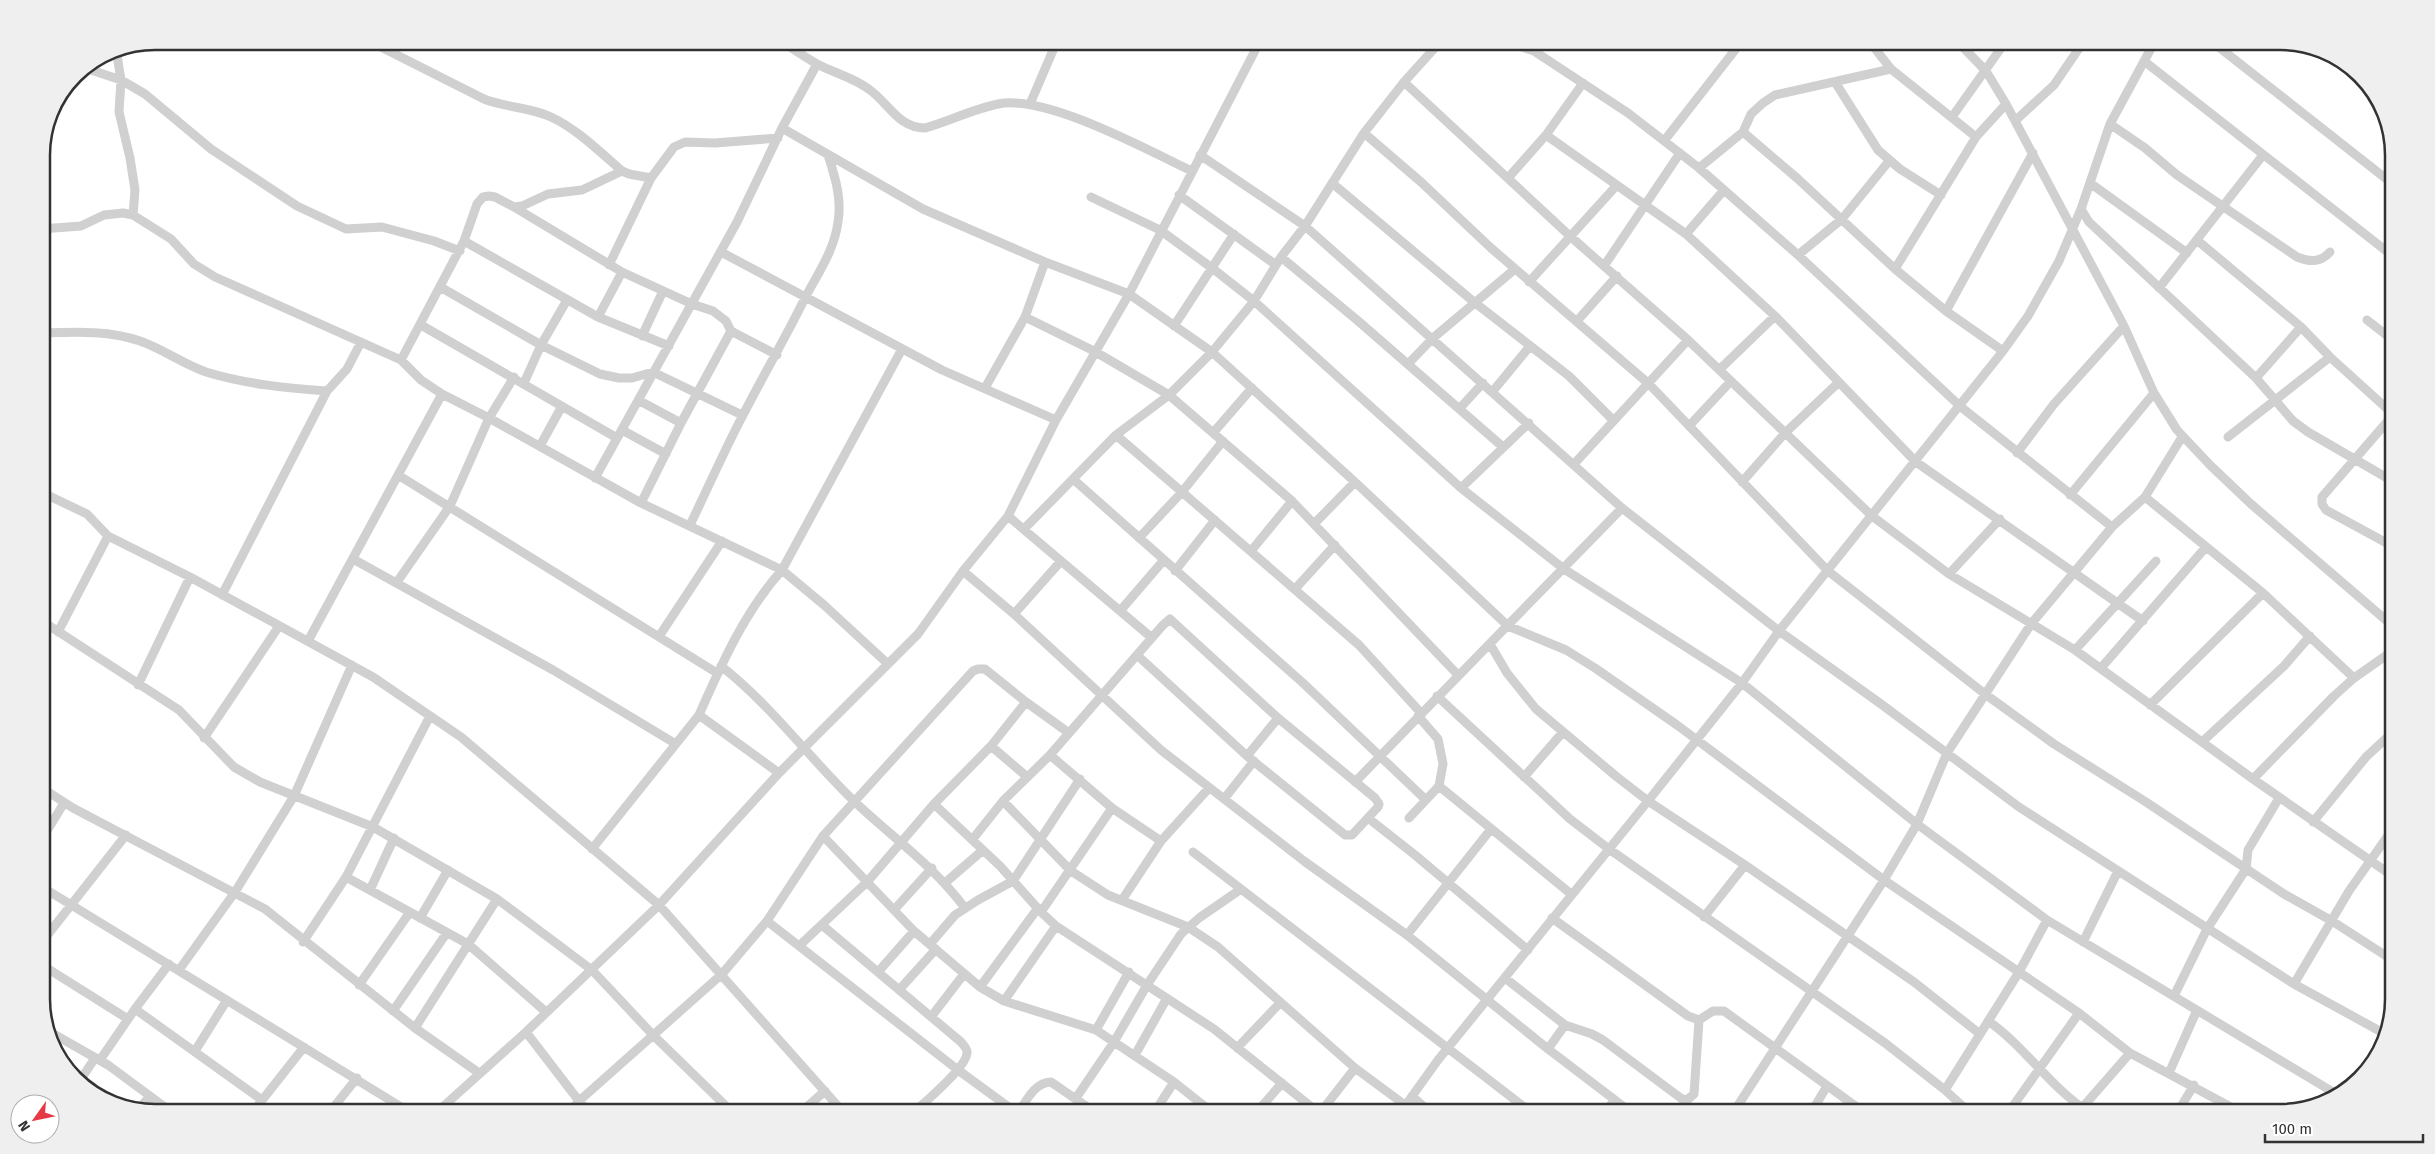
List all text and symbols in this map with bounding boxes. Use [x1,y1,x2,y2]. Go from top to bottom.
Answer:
north arrow [10,1094,60,1144]
scale bar [2265,1112,2422,1144]
text: N [15,1117,34,1134]
text: 100 m [2272,1120,2312,1138]

